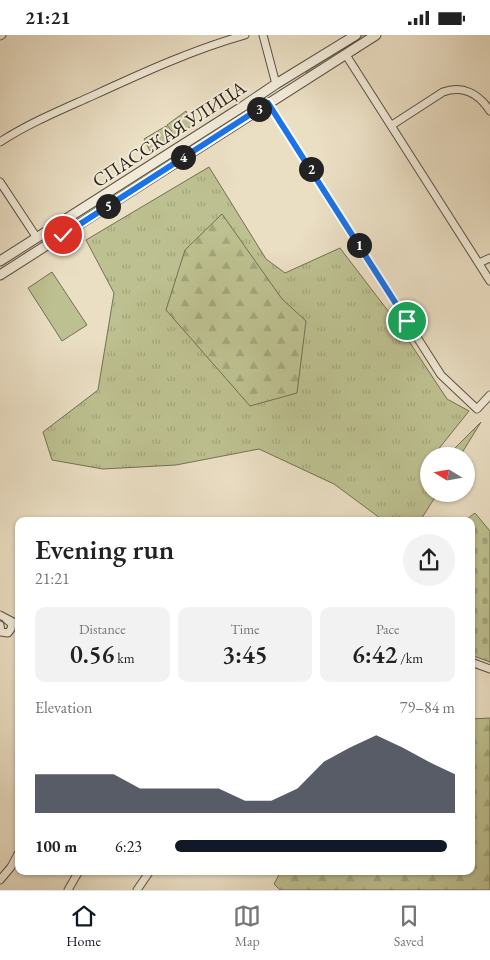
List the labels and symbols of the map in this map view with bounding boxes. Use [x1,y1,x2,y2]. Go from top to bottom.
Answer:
street label: СПАССКАЯ УЛИЦА [87,74,251,193]
pin: 3 [246,97,272,121]
pin: 4 [170,145,196,169]
pin: 2 [298,157,324,181]
pin: 5 [96,193,120,219]
pin [42,214,84,256]
pin: 1 [346,233,372,257]
pin [386,300,428,342]
north arrow [420,447,475,503]

